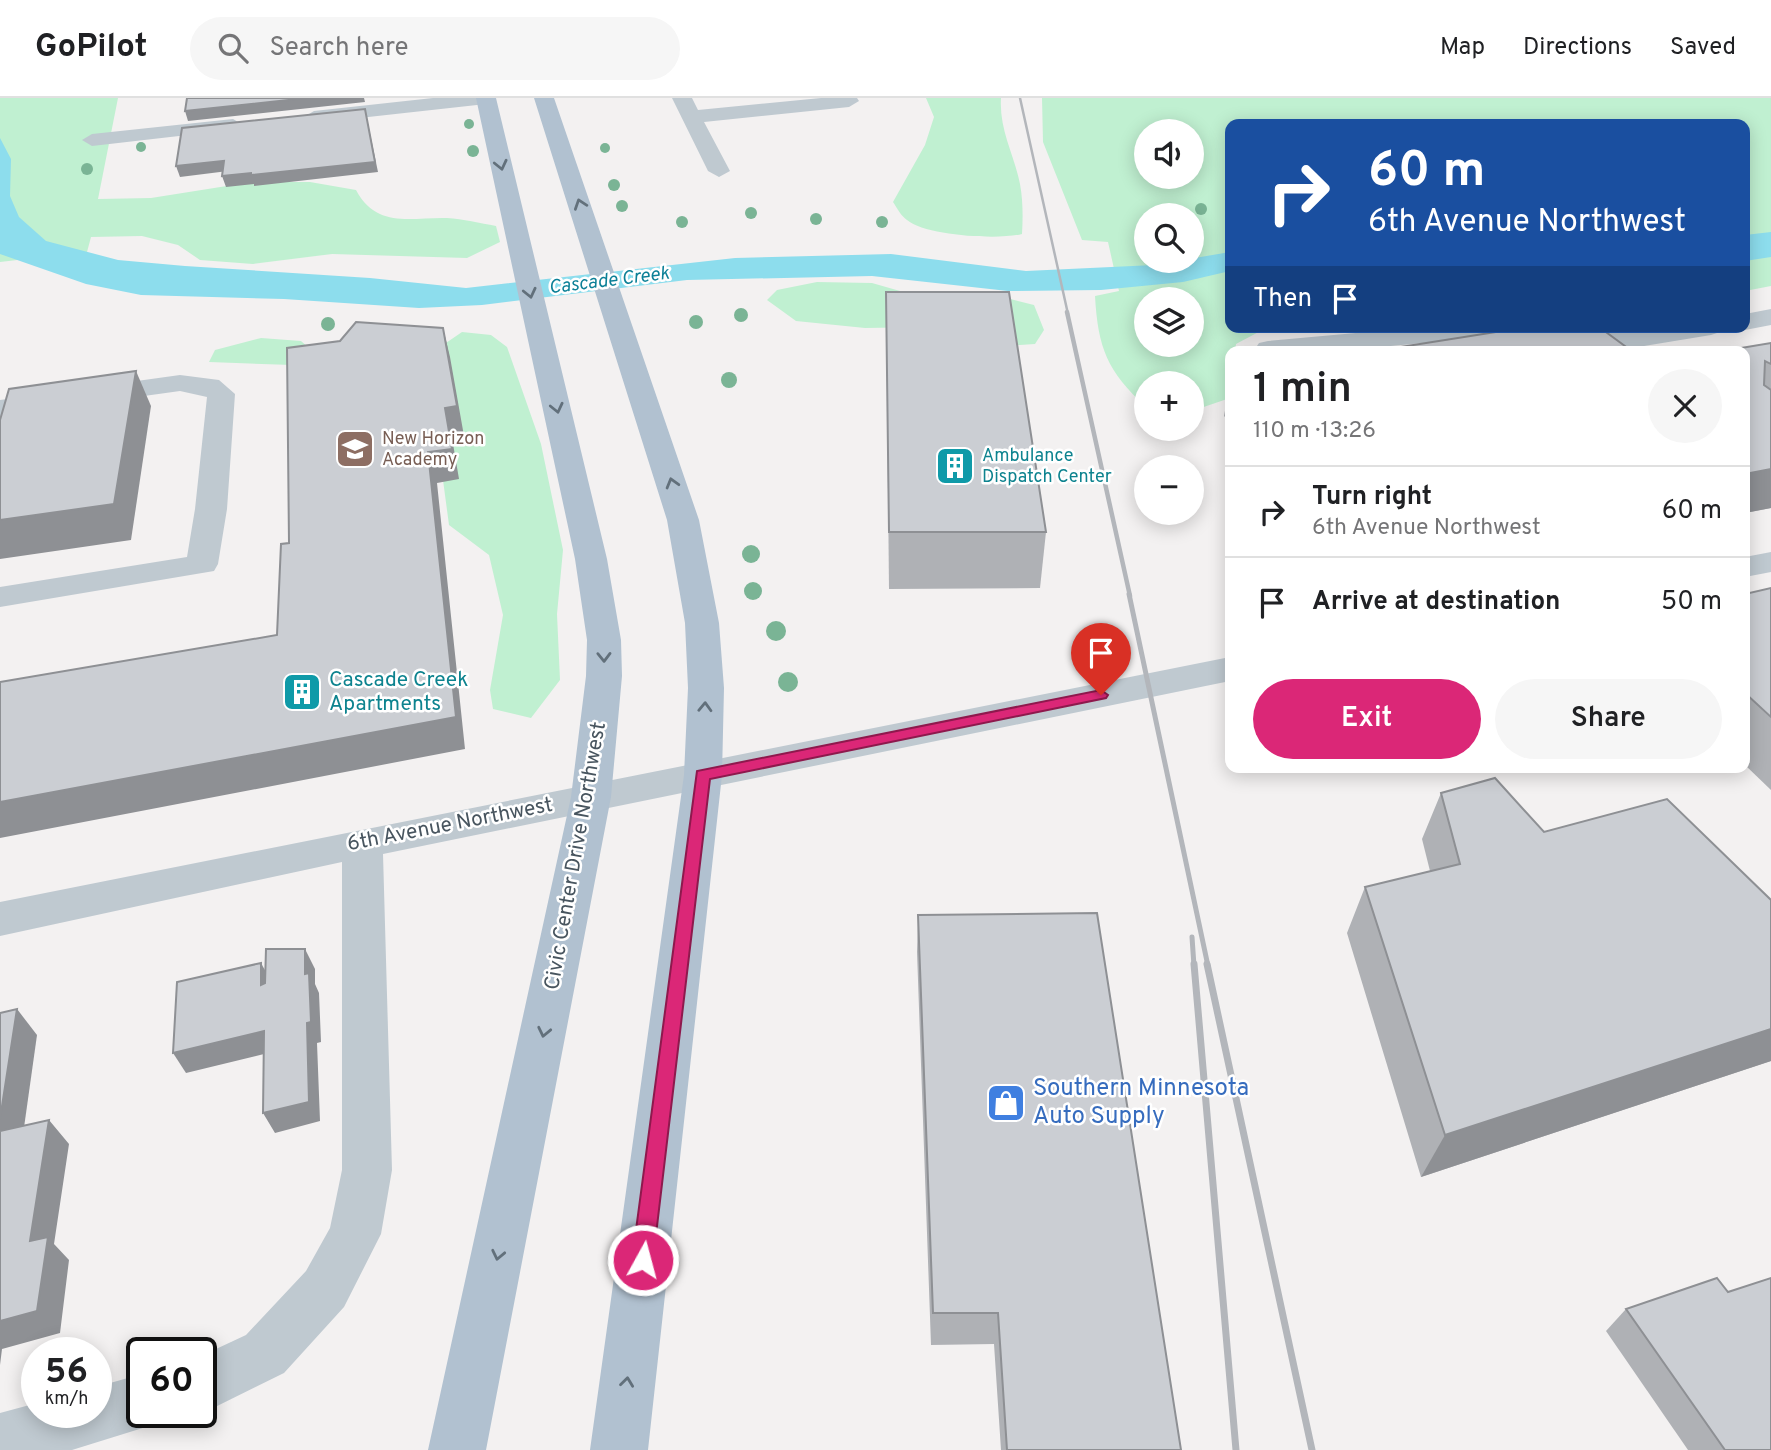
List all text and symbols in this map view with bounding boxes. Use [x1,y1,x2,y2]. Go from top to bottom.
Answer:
search box [190,17,680,80]
text: GoPilot [35,27,148,69]
icon: search [214,29,252,67]
text: Search here [270,32,408,65]
text: Map [1440,33,1485,63]
text: Directions [1523,33,1632,63]
text: Saved [1670,33,1736,63]
map controls [1134,119,1204,525]
button: sound [1134,119,1204,189]
text: 60 m [1368,142,1486,204]
icon: right [1253,147,1344,238]
one-way arrow [493,159,507,171]
one-way arrow [574,199,588,211]
button: search [1134,203,1204,273]
text: 6th Avenue Northwest [1368,203,1686,243]
water label: Cascade Creek [548,262,671,300]
icon: arrive [1326,280,1364,318]
text: Then [1253,283,1312,316]
one-way arrow [522,287,537,299]
button: layers [1134,287,1204,357]
text: 1 min [1253,364,1352,417]
button: close [1648,369,1722,443]
button: + [1134,371,1204,441]
one-way arrow [548,402,563,414]
text: 110 m · 13:26 [1253,417,1376,446]
school or university icon: New Horizon Academy [334,428,376,470]
place label: New Horizon Academy [382,428,484,472]
building icon: Ambulance Dispatch Center [934,445,976,487]
place label: Ambulance Dispatch Center [982,445,1112,489]
button: − [1134,455,1204,525]
one-way arrow [666,477,681,489]
text: Turn right [1312,481,1432,514]
icon: right [1253,493,1291,531]
text: 60 m [1662,495,1722,528]
text: 6th Avenue Northwest [1312,514,1541,543]
icon: arrive [1253,584,1291,622]
text: Arrive at destination [1312,586,1560,619]
text: 50 m [1661,586,1722,619]
pin [1071,623,1131,695]
icon: arrive [1082,634,1120,672]
one-way arrow [596,652,612,663]
place label: Cascade Creek Apartments [329,667,468,718]
building icon: Cascade Creek Apartments [281,671,323,713]
button: Exit [1253,679,1481,759]
button: Share [1495,679,1722,759]
one-way arrow [698,701,713,712]
street label: Civic Center Drive Northwest [539,720,613,992]
street label: 6th Avenue Northwest [345,792,555,858]
one-way arrow [538,1026,553,1038]
place label: Southern Minnesota Auto Supply [1033,1074,1249,1132]
shop icon: Southern Minnesota Auto Supply [985,1082,1027,1124]
position arrow [606,1223,680,1297]
one-way arrow [491,1249,506,1261]
speed limit sign: 60 [126,1337,217,1428]
text: 56 [45,1351,88,1395]
one-way arrow [620,1376,635,1388]
text: km/h [45,1388,88,1411]

